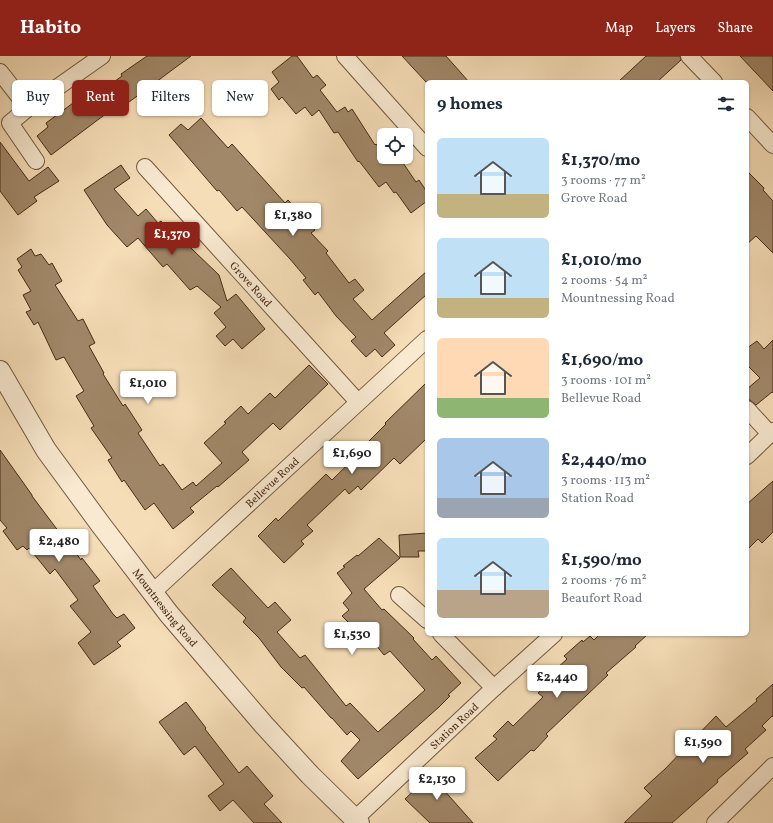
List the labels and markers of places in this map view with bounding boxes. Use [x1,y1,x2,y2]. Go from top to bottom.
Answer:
pin: £1,380 [260,203,326,237]
pin: £1,370 [139,222,205,256]
pin: £1,010 [115,371,181,405]
pin: £1,690 [319,441,385,475]
pin: £2,480 [26,529,92,563]
pin: £1,530 [319,622,385,656]
pin: £2,440 [524,665,590,699]
pin: £1,590 [670,730,736,764]
pin: £2,130 [404,767,470,801]

